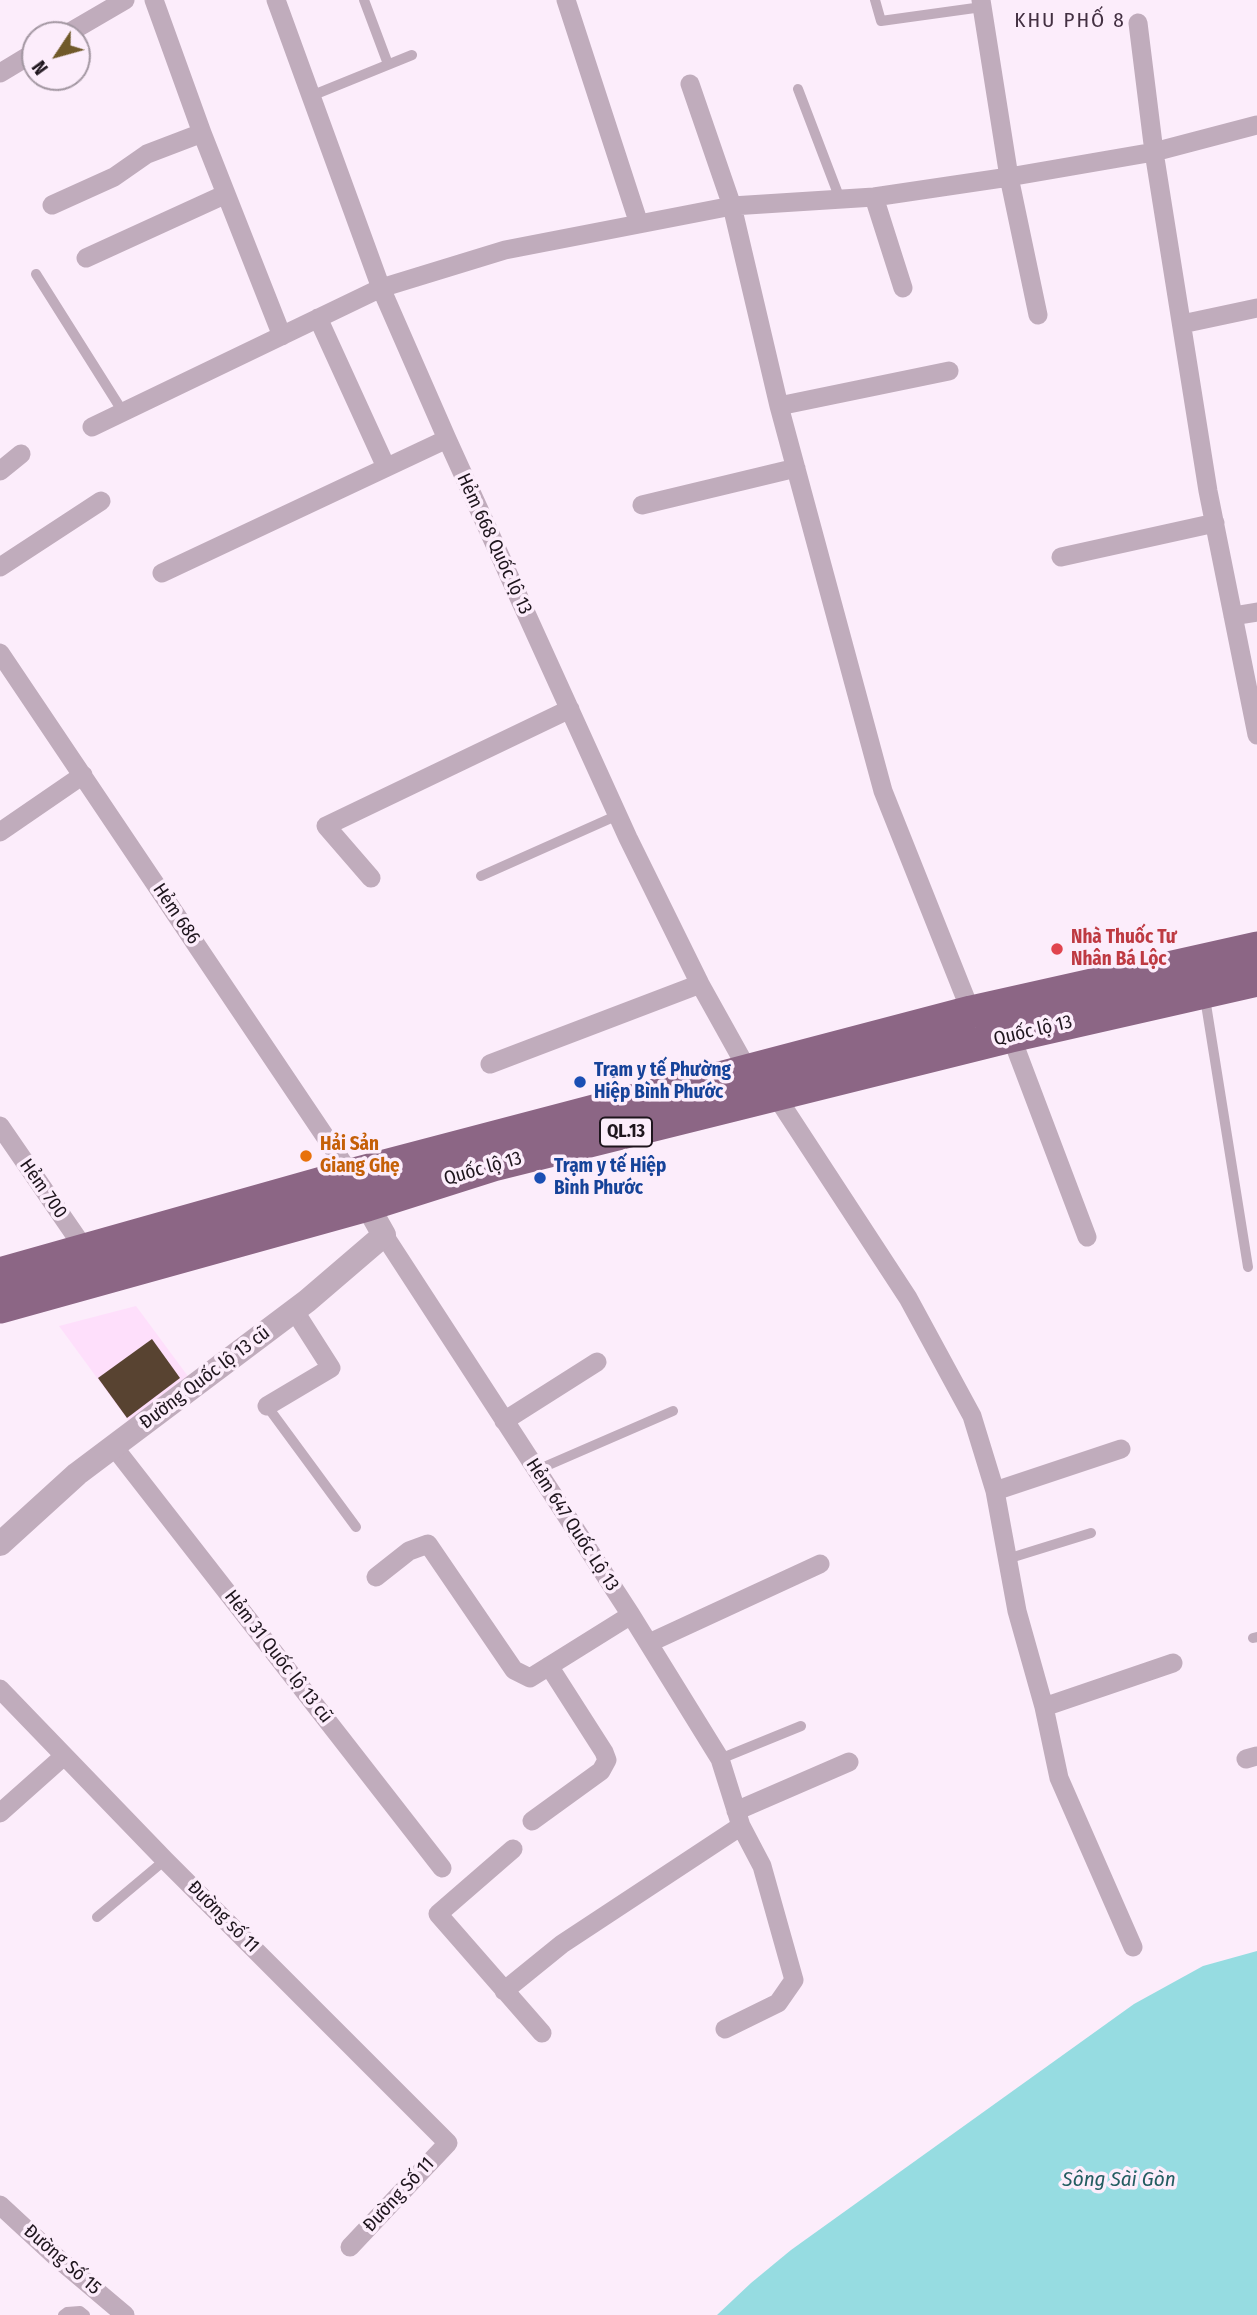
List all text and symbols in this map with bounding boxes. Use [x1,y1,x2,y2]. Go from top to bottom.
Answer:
district label: KHU PHỐ 8 [1015,8,1125,34]
north arrow [21,21,91,91]
text: N [28,56,53,79]
street label: Hẻm 668 Quốc lộ 13 [451,470,537,618]
street label: Hẻm 686 [147,879,205,949]
place label: Nhà Thuốc Tư Nhân Bá Lộc [1071,927,1177,971]
marker: Nhà Thuốc Tư Nhân Bá Lộc [1049,941,1065,957]
street label: Quốc lộ 13 [992,1011,1074,1051]
place label: Trạm y tế Phường Hiệp Bình Phước [594,1060,731,1104]
marker: Trạm y tế Phường Hiệp Bình Phước [572,1074,588,1090]
road number: QL.13 [600,1118,652,1147]
place label: Hải Sản Giang Ghẹ [320,1134,400,1178]
street label: Quốc lộ 13 [441,1147,525,1191]
marker: Hải Sản Giang Ghẹ [298,1148,314,1164]
street label: Hẻm 700 [14,1155,72,1223]
place label: Trạm y tế Hiệp Bình Phước [554,1156,666,1200]
marker: Trạm y tế Hiệp Bình Phước [532,1170,548,1186]
street label: Đường Quốc lộ 13 cũ [135,1322,275,1434]
street label: Hẻm 647 Quốc Lộ 13 [521,1455,623,1595]
street label: Hẻm 31 Quốc lộ 13 cũ [219,1586,337,1728]
street label: Đường số 11 [182,1876,264,1958]
street label: Đường Số 11 [359,2153,439,2237]
water label: Sông Sài Gòn [1062,2167,1176,2193]
street label: Đường Số 15 [19,2220,105,2300]

